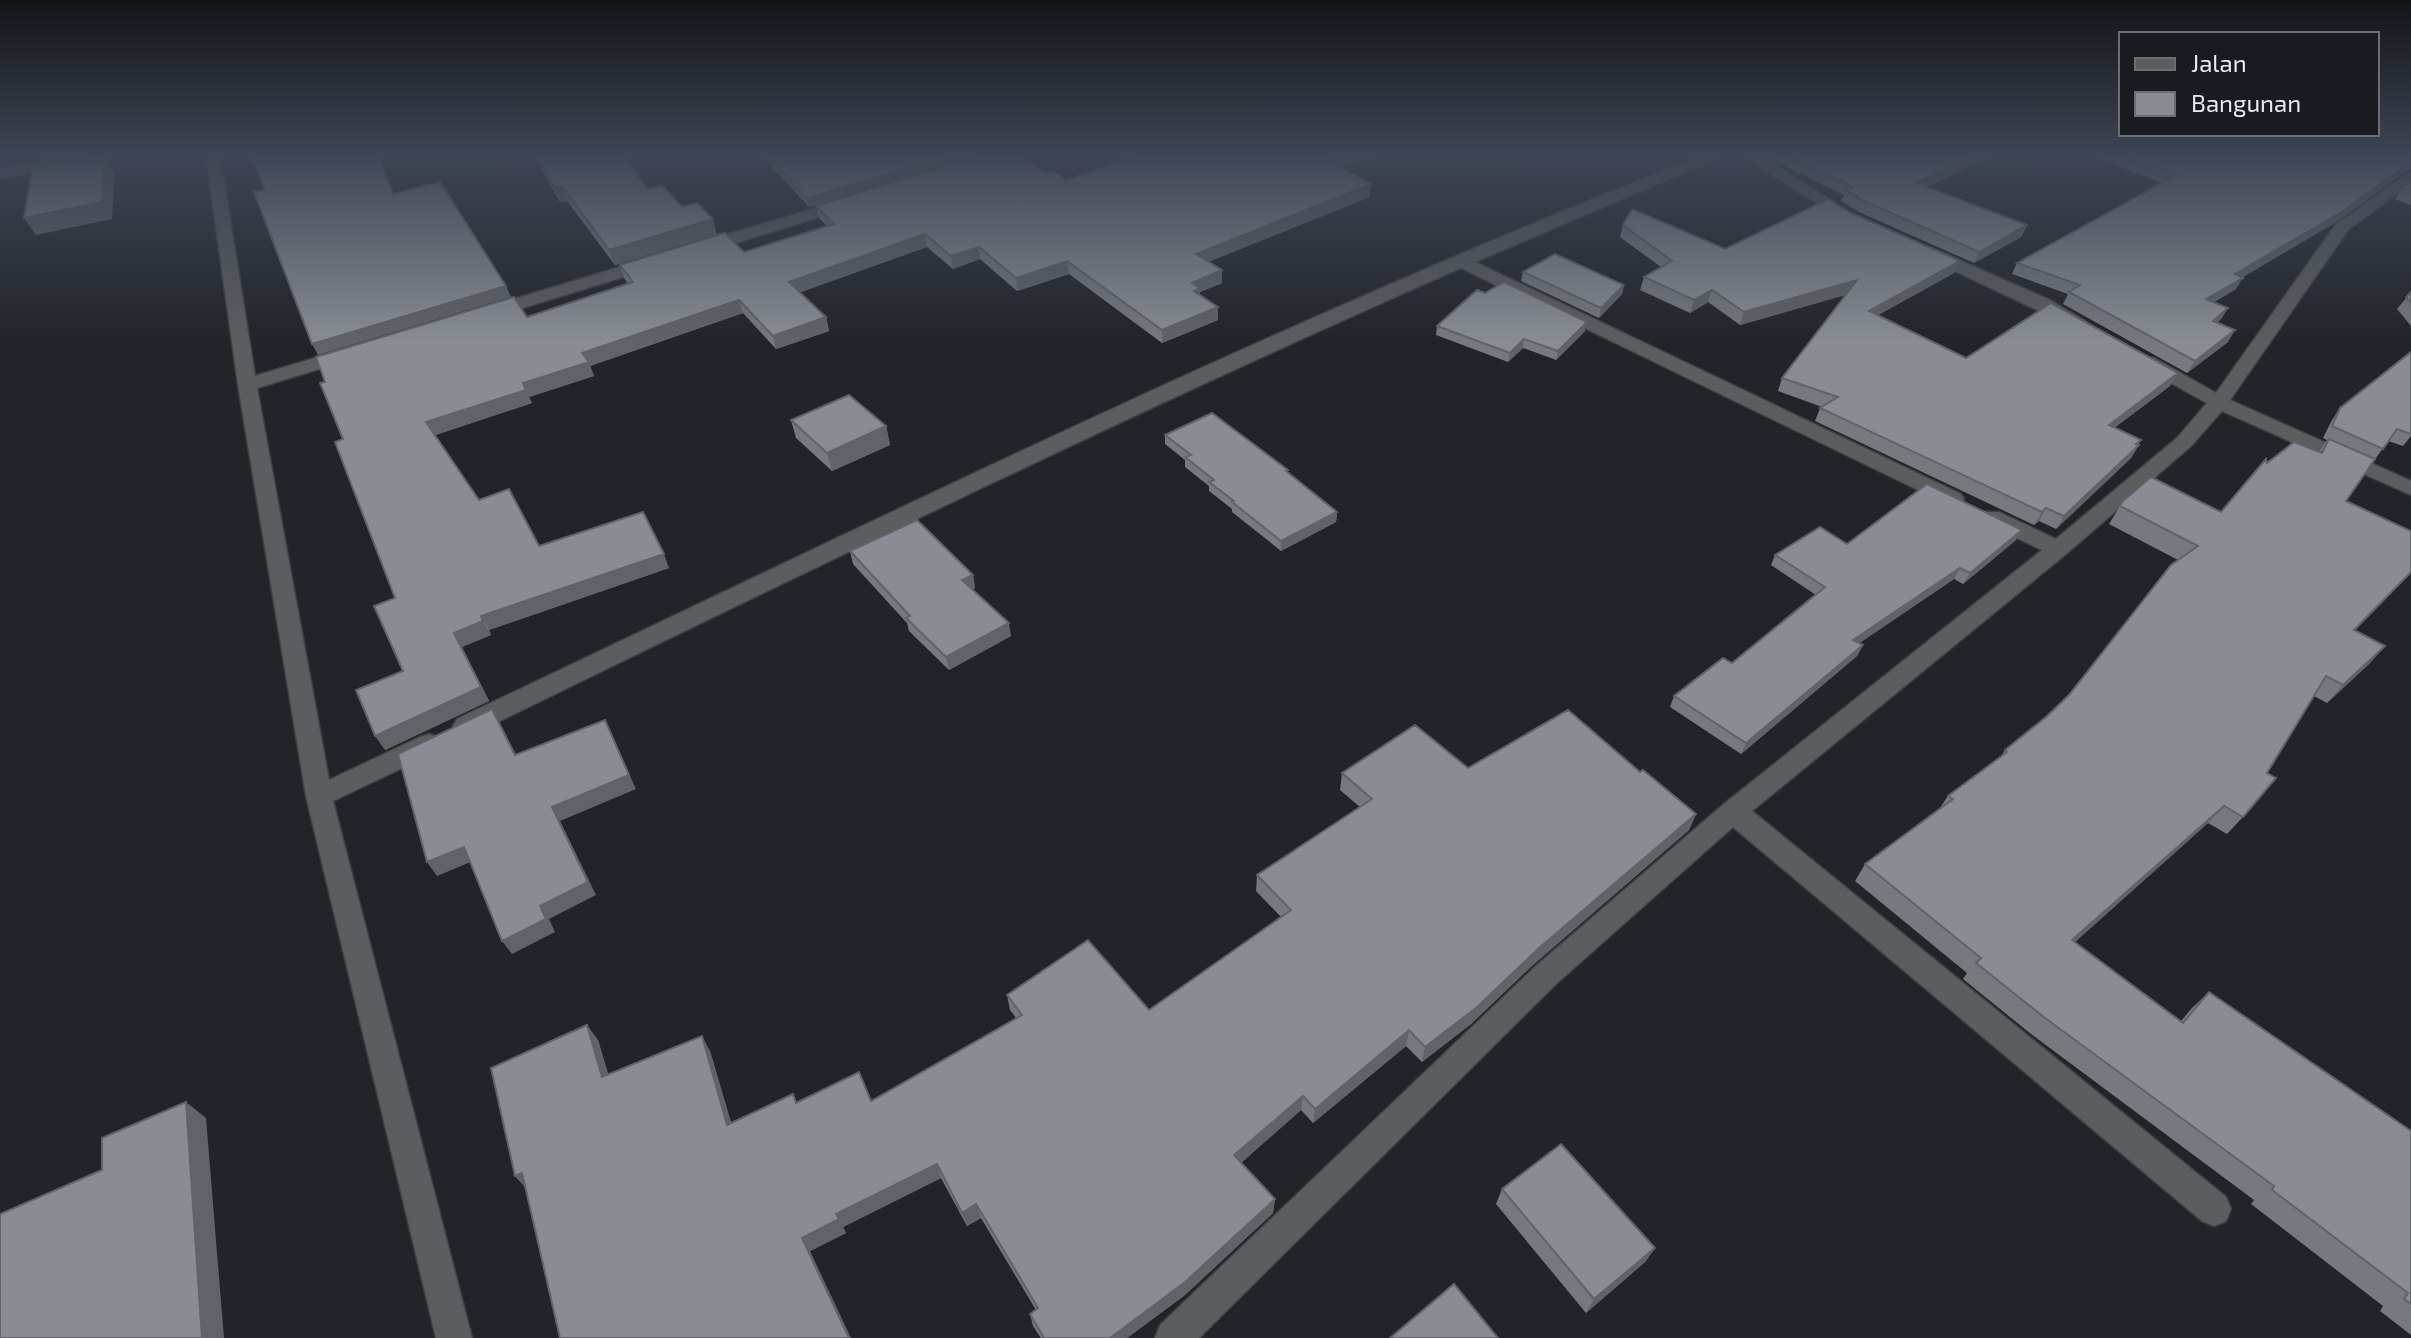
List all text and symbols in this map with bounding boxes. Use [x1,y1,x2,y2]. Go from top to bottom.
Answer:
legend [2119,32,2379,136]
text: Jalan [2191,48,2247,77]
text: Bangunan [2191,88,2301,117]

